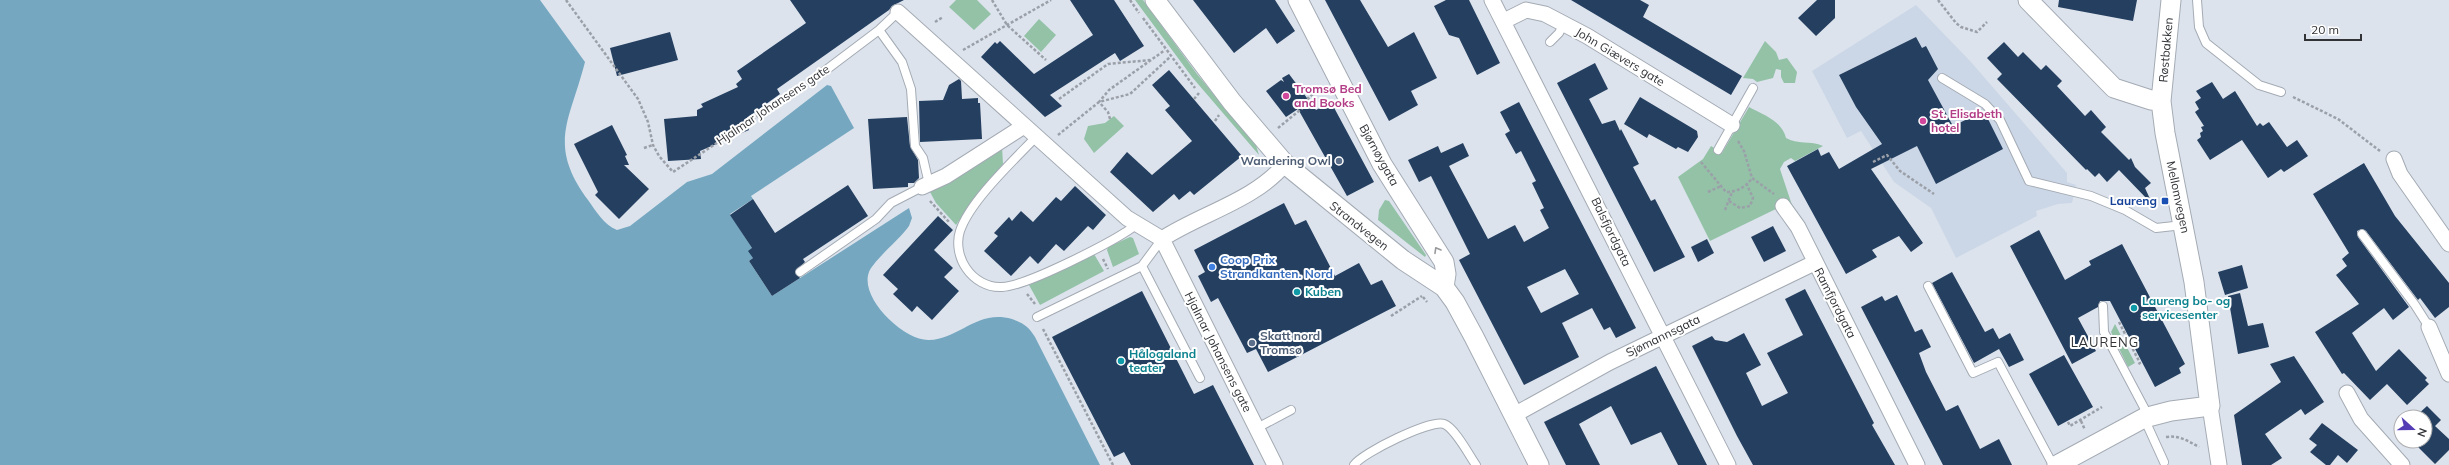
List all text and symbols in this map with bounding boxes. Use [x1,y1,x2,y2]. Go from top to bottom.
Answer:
scale bar [2305,16,2361,42]
street label: Røstbakken [2155,17,2176,83]
text: 20 m [2311,22,2339,37]
street label: John Giævers gate [1573,24,1668,89]
street label: Hjalmar Johansens gate [713,61,832,148]
place label: Tromsø Bed and Books [1294,81,1362,110]
marker: Tromsø Bed and Books [1281,91,1291,101]
place label: St. Elisabeth hotel [1931,106,2002,135]
marker: St. Elisabeth hotel [1918,116,1928,126]
street label: Bjørnøygata [1356,121,1403,188]
place label: Wandering Owl [1241,153,1331,168]
marker: Wandering Owl [1334,156,1344,166]
street label: Mellomvegen [2164,159,2193,234]
place label: Laureng [2110,193,2157,208]
street label: Balsfjordgata [1588,195,1635,269]
marker: Laureng [2160,196,2170,206]
street label: Strandvegen [1327,198,1392,253]
one-way arrow [1434,247,1441,254]
place label: Coop Prix Strandkanten. Nord [1220,252,1333,281]
marker: Coop Prix Strandkanten. Nord [1207,262,1217,272]
street label: Ramfjordgata [1811,265,1860,341]
place label: Kuben [1305,284,1341,299]
marker: Kuben [1292,287,1302,297]
street label: Hjalmar Johansens gate [1182,289,1255,414]
place label: Laureng bo- og servicesenter [2142,293,2230,322]
marker: Laureng bo- og servicesenter [2129,303,2139,313]
street label: Sjømannsgata [1623,311,1702,360]
place label: Skatt nord Tromsø [1260,328,1320,357]
district label: LAURENG [2071,334,2139,350]
marker: Skatt nord Tromsø [1247,338,1257,348]
place label: Hålogaland teater [1129,346,1196,375]
marker: Hålogaland teater [1116,356,1126,366]
north arrow [2393,409,2433,449]
text: N [2414,426,2430,439]

